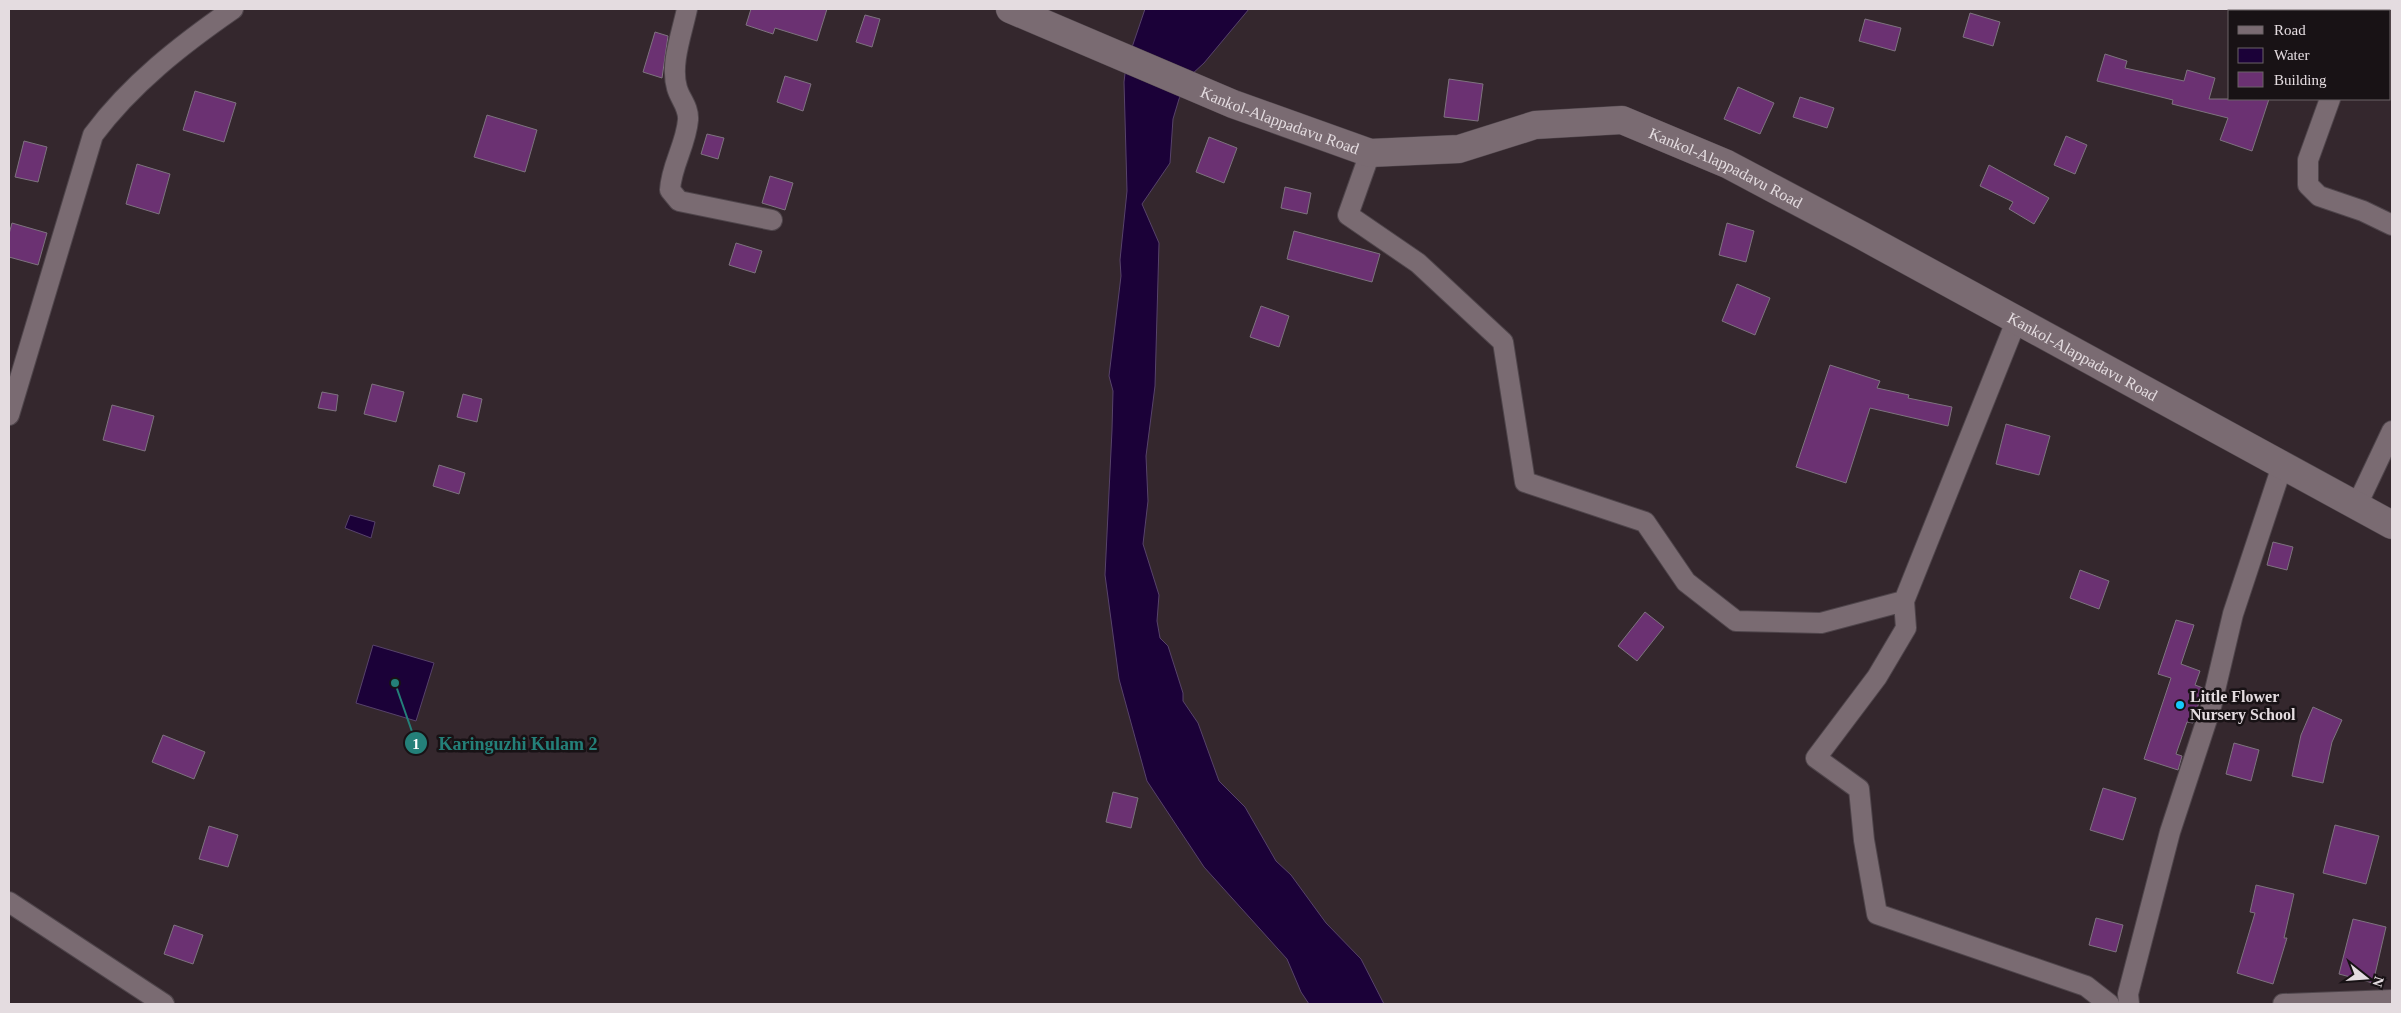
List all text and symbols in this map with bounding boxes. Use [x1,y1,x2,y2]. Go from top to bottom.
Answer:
legend [2228,10,2391,100]
text: Road [2274,22,2306,38]
text: Water [2274,47,2309,63]
text: Building [2274,72,2327,88]
street label: Kankol-Alappadavu Road [1198,83,1361,157]
street label: Kankol-Alappadavu Road [1647,124,1805,211]
street label: Kankol-Alappadavu Road [2005,308,2160,404]
place label: Little Flower Nursery School [2190,688,2296,724]
marker: Little Flower Nursery School [2174,699,2186,711]
callout: Karinguzhi Kulam 2 [404,727,608,760]
text: Karinguzhi Kulam 2 [438,734,598,754]
text: 1 [412,736,420,752]
north arrow [2341,953,2391,1003]
text: N [2369,975,2387,989]

